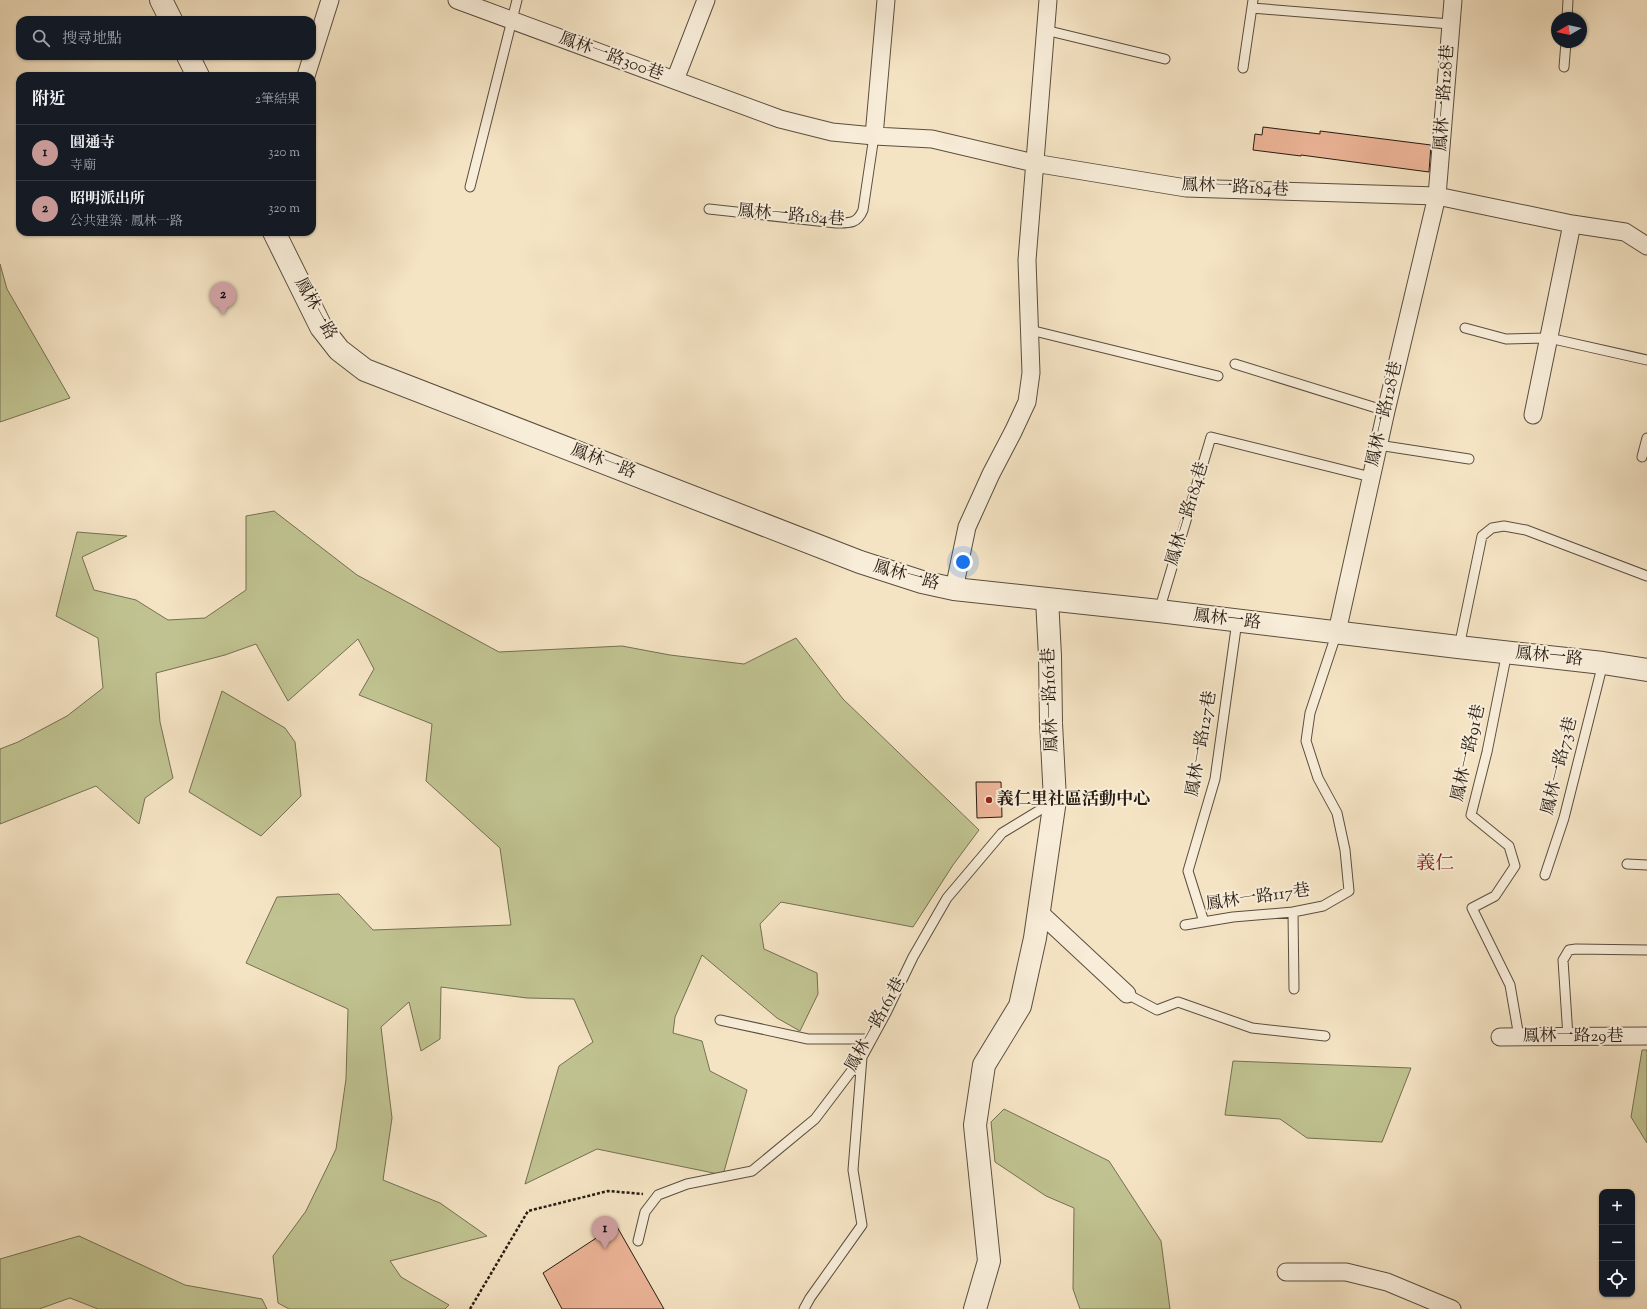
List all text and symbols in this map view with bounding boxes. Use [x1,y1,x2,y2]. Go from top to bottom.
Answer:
north arrow [1551,12,1587,48]
search box [16,16,316,60]
icon: search [30,27,52,49]
street label: 鳳林一路300巷 [555,27,667,87]
text: 搜尋地點 [62,29,122,50]
street label: 鳳林一路128巷 [1429,44,1461,152]
text: 附近 [32,88,66,112]
text: 2筆結果 [255,91,300,109]
text: 圓通寺 [70,133,115,154]
text: 1 [43,144,47,162]
text: 320 m [268,144,300,162]
text: 寺廟 [70,157,96,175]
street label: 鳳林一路184巷 [1181,173,1289,203]
text: 昭明派出所 [70,189,145,210]
street label: 鳳林一路184巷 [736,199,846,233]
text: 2 [42,200,48,218]
text: 320 m [268,200,300,218]
text: 公共建築 · 鳳林一路 [70,213,183,231]
street label: 鳳林一路 [288,273,342,345]
pin: 2 [210,282,236,315]
street label: 鳳林一路128巷 [1361,359,1409,469]
street label: 鳳林一路 [567,439,639,485]
street label: 鳳林一路184巷 [1161,459,1215,569]
your location [953,552,973,572]
street label: 鳳林一路 [870,555,942,597]
street label: 鳳林一路 [1192,604,1262,636]
street label: 鳳林一路 [1514,642,1584,672]
street label: 鳳林一路161巷 [1037,647,1065,753]
street label: 鳳林一路127巷 [1181,689,1223,799]
street label: 鳳林一路91巷 [1446,702,1492,804]
street label: 鳳林一路73巷 [1536,714,1584,818]
place label: 義仁里社區活動中心 [997,788,1150,812]
marker: 義仁里社區活動中心 [984,795,994,805]
district label: 義仁 [1416,851,1454,878]
street label: 鳳林一路117巷 [1204,879,1312,917]
street label: 鳳林一路161巷 [840,973,912,1077]
street label: 鳳林一路29巷 [1522,1025,1624,1049]
map controls [1599,1189,1635,1297]
button: + [1599,1189,1635,1225]
pin: 1 [592,1216,618,1249]
button: − [1599,1225,1635,1261]
button: locate [1599,1261,1635,1297]

